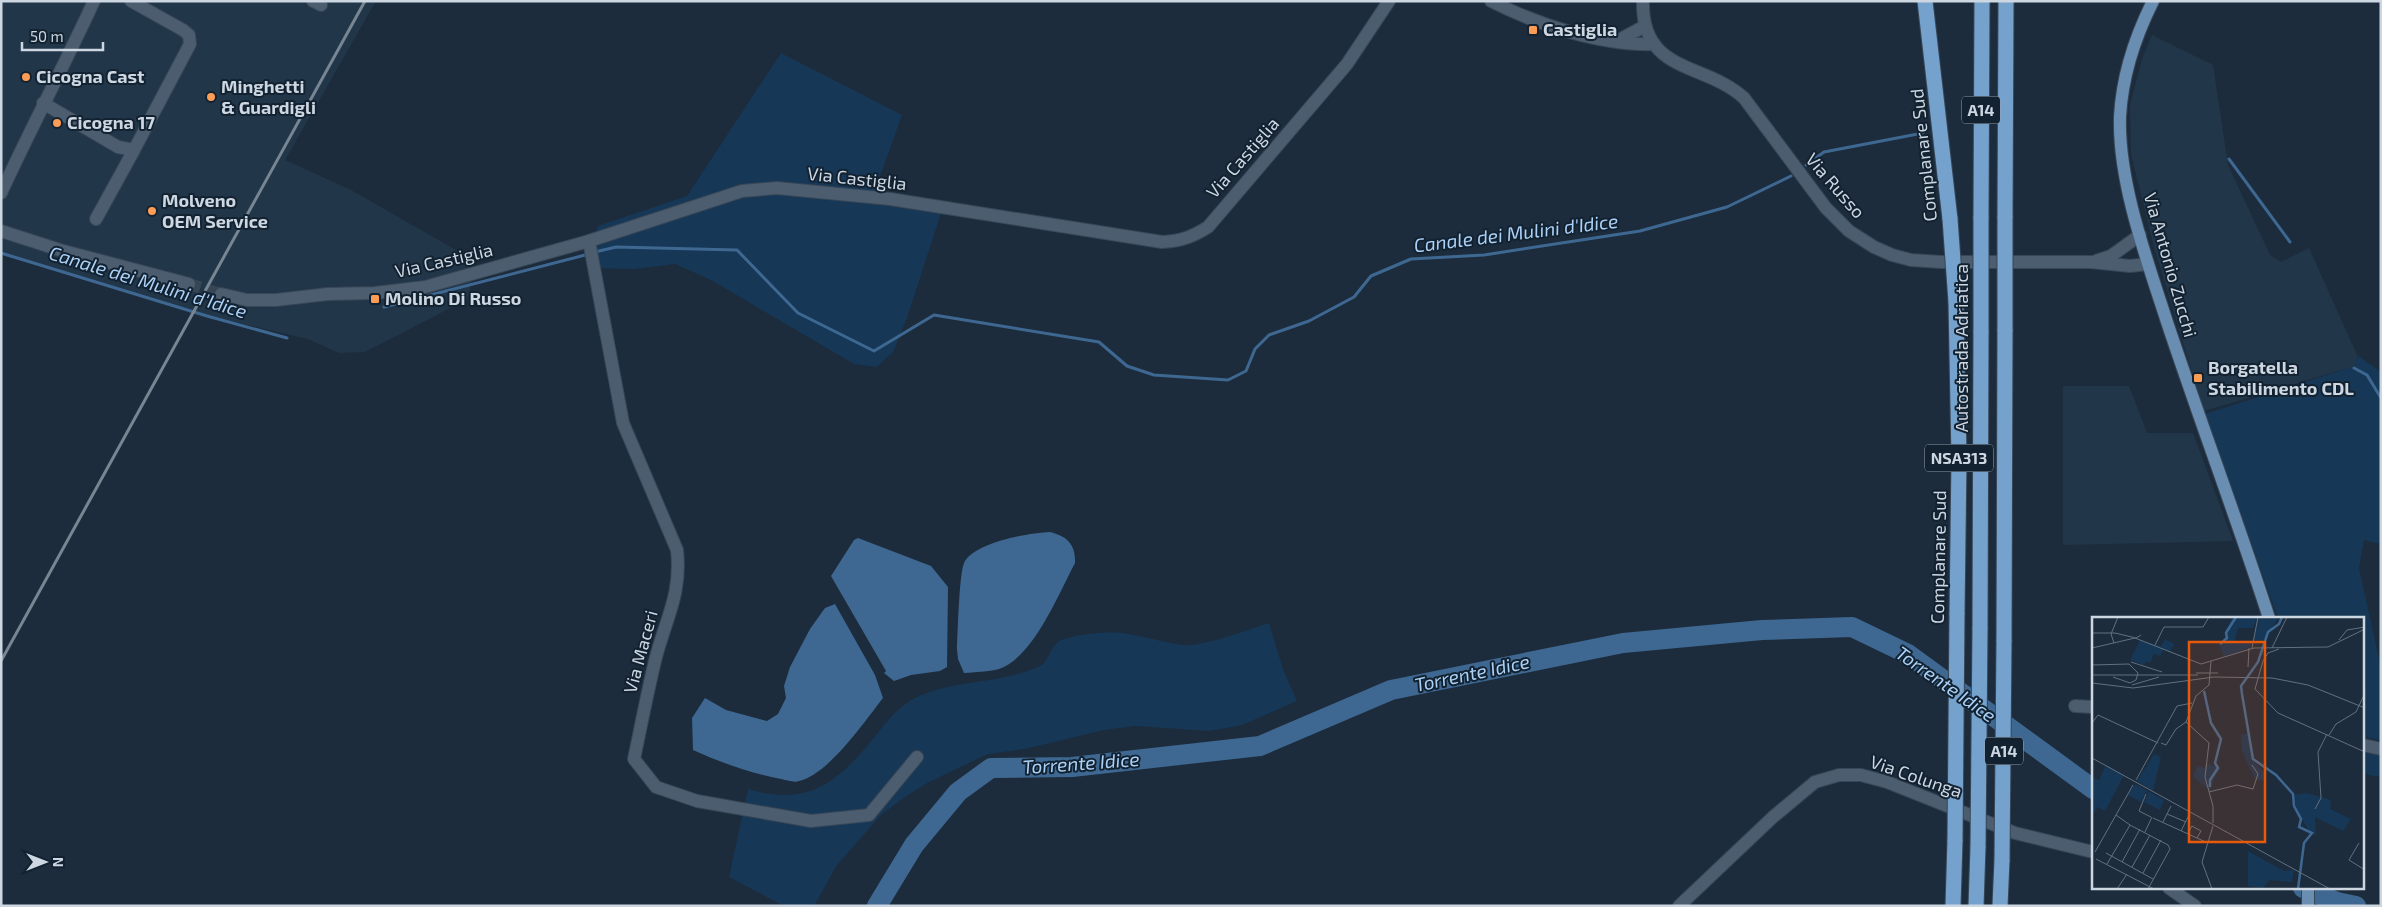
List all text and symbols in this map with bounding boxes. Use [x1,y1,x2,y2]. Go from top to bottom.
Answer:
place label: Castiglia [1543,18,1617,40]
scale bar [22,20,104,52]
marker: Castiglia [1527,24,1539,36]
text: 50 m [30,27,64,45]
place label: Cicogna Cast [36,65,145,87]
marker: Cicogna Cast [20,71,32,83]
place label: Minghetti & Guardigli [221,75,316,118]
street label: Complanare Sud [1905,88,1941,223]
marker: Minghetti & Guardigli [205,91,217,103]
road number: A14 [1962,96,2000,124]
place label: Cicogna 17 [67,111,155,133]
street label: Via Castiglia [1201,113,1283,202]
marker: Cicogna 17 [51,117,63,129]
street label: Via Russo [1801,148,1870,222]
street label: Via Castiglia [806,162,908,194]
place label: Molveno OEM Service [162,189,268,232]
street label: Via Antonio Zucchi [2140,190,2202,340]
marker: Molveno OEM Service [146,205,158,217]
water label: Canale dei Mulini d'Idice [1413,209,1619,256]
street label: Via Castiglia [393,238,495,282]
water label: Canale dei Mulini d'Idice [47,240,250,323]
street label: Autostrada Adriatica [1950,264,1972,432]
place label: Molino Di Russo [385,287,522,309]
marker: Molino Di Russo [369,293,381,305]
place label: Borgatella Stabilimento CDL [2208,356,2354,399]
marker: Borgatella Stabilimento CDL [2192,372,2204,384]
road number: NSA313 [1925,444,1993,472]
street label: Complanare Sud [1926,490,1950,624]
street label: Via Maceri [618,608,662,696]
inset map [2092,617,2364,890]
water label: Torrente Idice [1892,641,2001,727]
water label: Torrente Idice [1412,649,1532,696]
road number: A14 [1985,738,2023,764]
water label: Torrente Idice [1022,747,1140,778]
street label: Via Colunga [1867,750,1965,802]
north arrow [20,837,70,887]
text: N [50,857,67,867]

